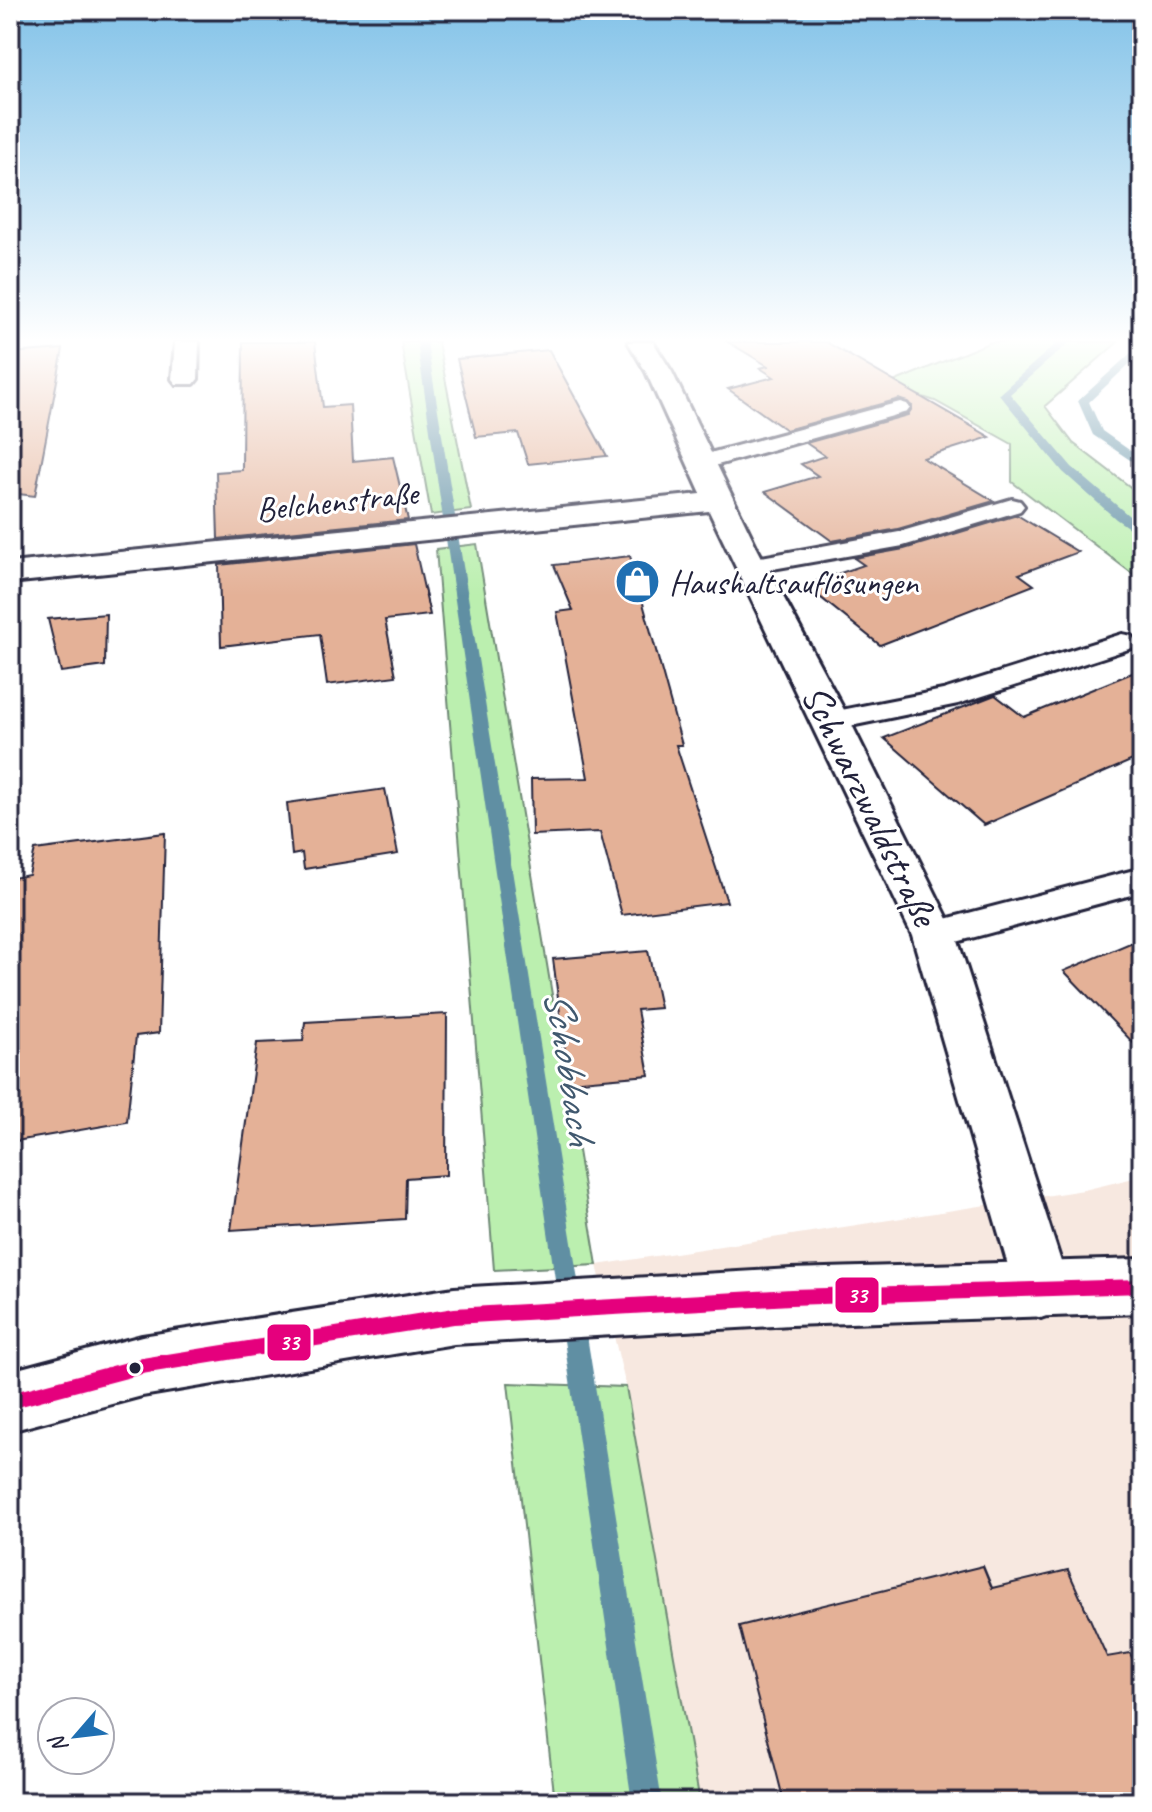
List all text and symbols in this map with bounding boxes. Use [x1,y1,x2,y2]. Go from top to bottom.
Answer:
street label: Belchenstraße [254,471,423,531]
shop icon: Haushaltsauflösungen [614,558,662,606]
place label: Haushaltsauflösungen [669,561,920,604]
street label: Schwarzwaldstraße [790,676,951,936]
water label: Schobbach [532,986,609,1151]
line badge: 33 [834,1276,880,1314]
text: 33 [847,1282,869,1310]
line badge: 33 [266,1323,312,1362]
text: 33 [279,1329,301,1357]
unlabelled marker [127,1360,143,1376]
north arrow [36,1696,116,1776]
text: N [42,1729,75,1758]

